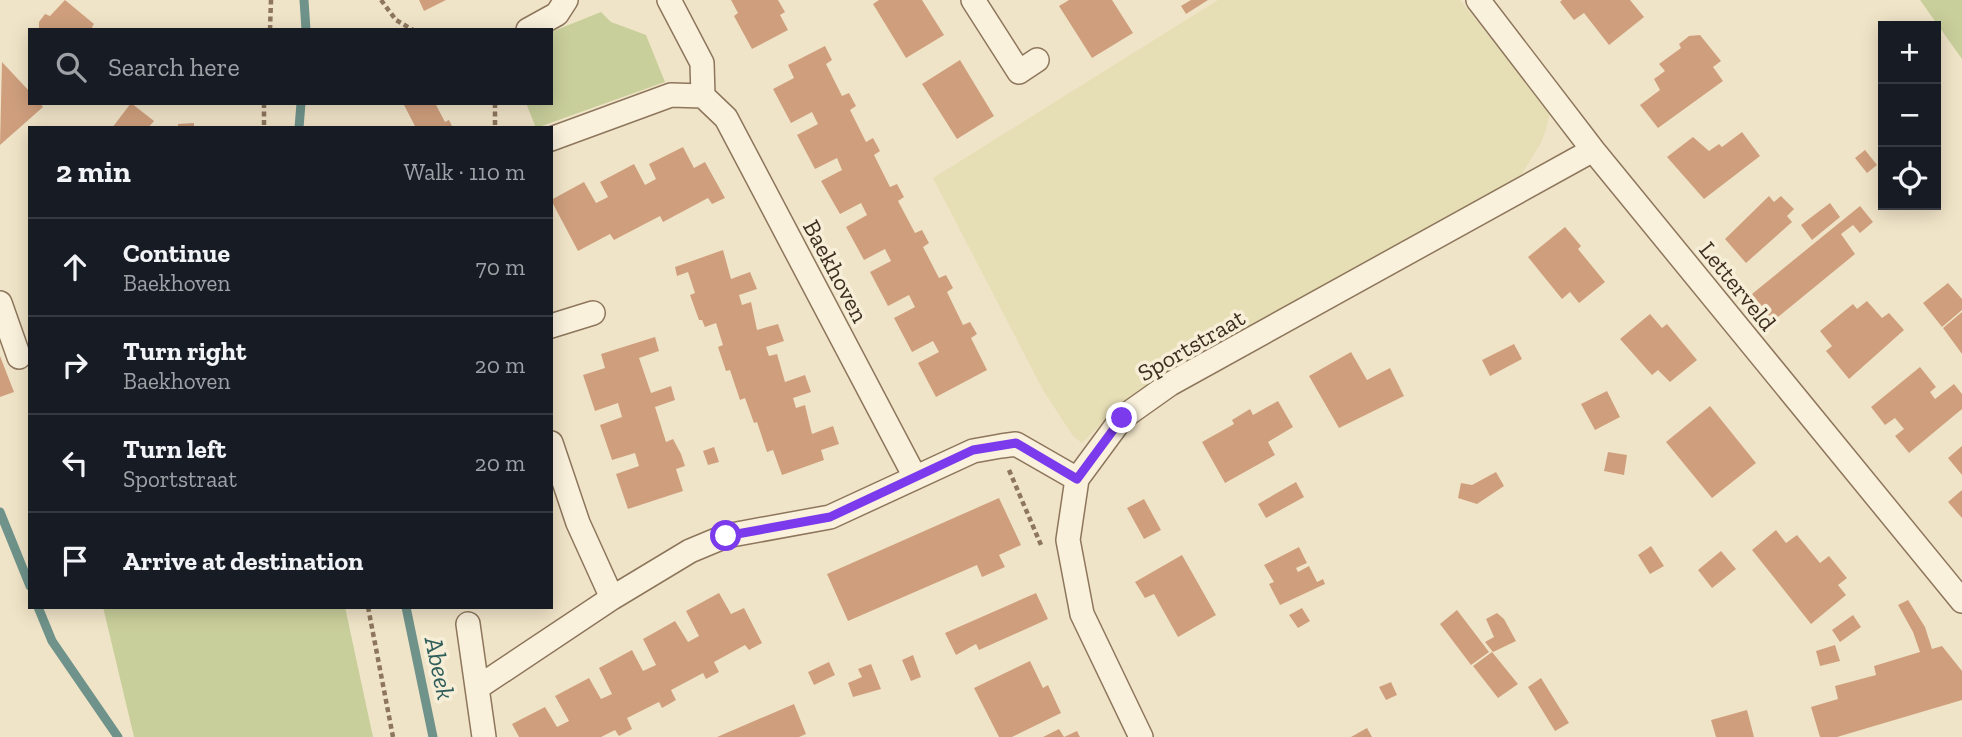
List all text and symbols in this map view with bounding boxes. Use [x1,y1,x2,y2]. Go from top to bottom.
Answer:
map controls [1878,21,1941,210]
button: + [1878,21,1941,84]
search box [28,28,553,105]
icon: search [52,48,90,86]
text: Search here [108,51,240,83]
button: − [1878,84,1941,147]
button: locate [1878,147,1941,210]
text: 2 min [56,154,131,190]
text: Walk · 110 m [404,158,525,186]
street label: Baekhoven [797,215,875,327]
street label: Letterveld [1693,236,1783,336]
text: Continue [123,237,230,269]
icon: ahead [56,248,94,286]
text: 70 m [476,253,525,281]
text: Baekhoven [123,269,230,297]
street label: Sportstraat [1132,303,1250,387]
text: Turn right [123,335,246,367]
icon: right [56,346,94,384]
text: 20 m [475,351,525,379]
text: Baekhoven [123,367,230,395]
route end [1106,402,1137,433]
text: Turn left [123,433,226,465]
icon: left [56,444,94,482]
text: 20 m [475,449,525,477]
text: Sportstraat [123,465,237,493]
route start [710,520,741,551]
icon: arrive [56,542,94,580]
text: Arrive at destination [123,545,363,577]
water label: Abeek [418,632,462,703]

